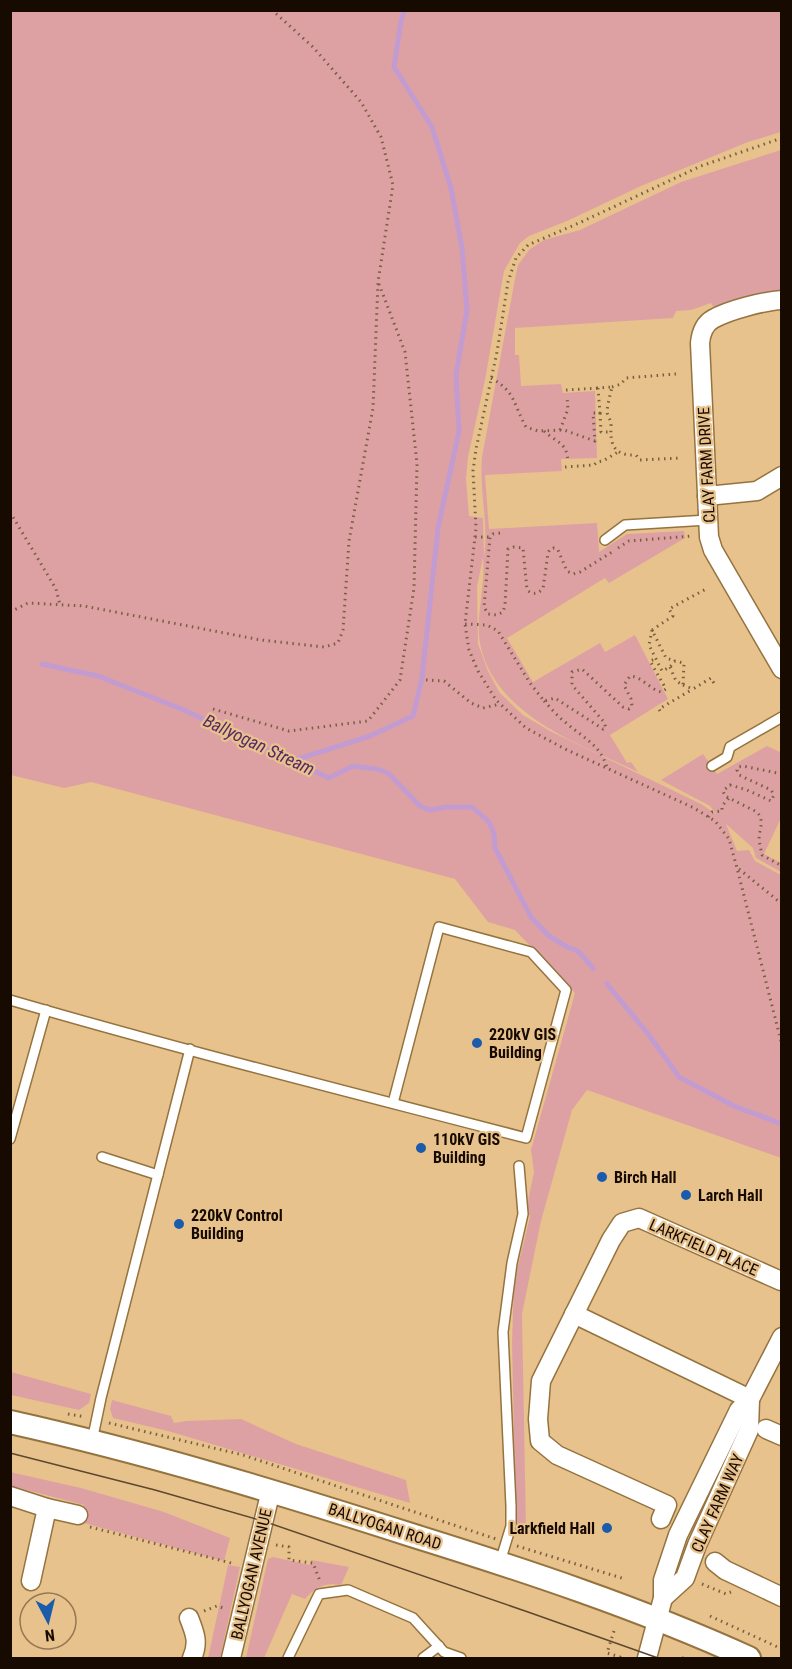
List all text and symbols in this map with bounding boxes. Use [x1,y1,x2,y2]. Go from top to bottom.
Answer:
street label: CLAY FARM DRIVE [694,407,719,523]
water label: Ballyogan Stream [200,710,318,780]
place label: 220kV GIS Building [489,1025,557,1062]
marker: 220kV GIS Building [470,1036,484,1050]
place label: 110kV GIS Building [433,1130,501,1167]
marker: 110kV GIS Building [414,1141,428,1155]
place label: Birch Hall [614,1168,677,1187]
marker: Birch Hall [595,1170,609,1184]
place label: Larch Hall [698,1186,763,1205]
marker: Larch Hall [679,1188,693,1202]
place label: 220kV Control Building [191,1206,283,1243]
street label: LARKFIELD PLACE [646,1215,761,1280]
marker: 220kV Control Building [172,1217,186,1231]
street label: CLAY FARM WAY [687,1450,748,1555]
street label: BALLYOGAN ROAD [326,1499,444,1554]
street label: BALLYOGAN AVENUE [227,1507,276,1641]
place label: Larkfield Hall [509,1519,595,1538]
marker: Larkfield Hall [600,1521,614,1535]
north arrow [18,1591,78,1651]
text: N [44,1625,56,1645]

